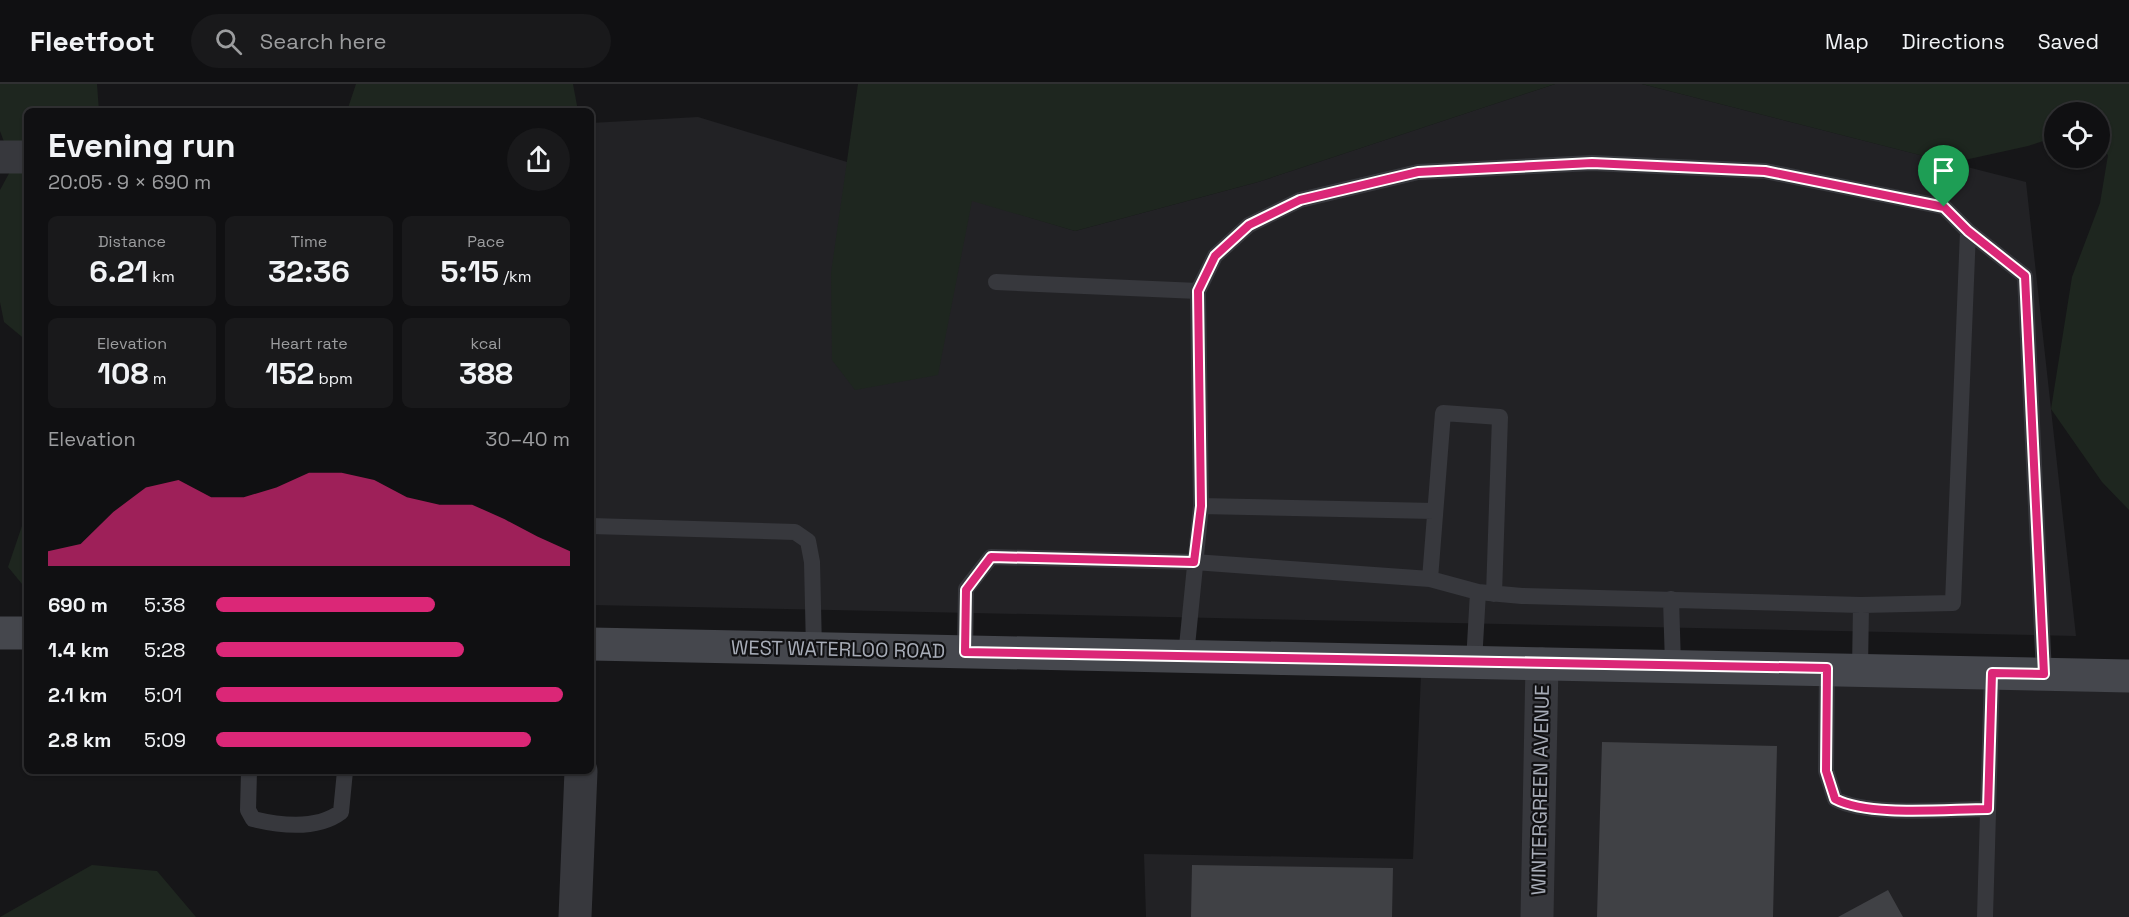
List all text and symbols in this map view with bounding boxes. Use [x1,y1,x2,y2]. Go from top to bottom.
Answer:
search box [191,14,611,68]
text: Fleetfoot [30,23,155,59]
icon: search [212,25,245,58]
text: Search here [260,27,387,55]
text: Map [1825,28,1869,55]
text: Directions [1902,28,2005,55]
text: Saved [2038,28,2099,55]
map controls [2044,102,2110,168]
button: locate [2044,102,2110,168]
text: Evening run [48,125,236,167]
button: share [507,128,570,191]
pin [1918,145,1969,207]
icon: arrive [1927,154,1960,187]
text: 20:05 · 9 × 690 m [48,169,211,195]
text: Distance [98,231,166,252]
text: Time [291,231,327,252]
text: Pace [467,231,505,252]
text: 6.21 [89,252,148,291]
text: 32:36 [268,252,350,291]
text: 5:15 [441,252,499,291]
text: km [148,266,175,287]
text: /km [499,266,531,287]
text: Elevation [97,333,167,354]
text: Heart rate [270,333,348,354]
text: kcal [471,333,501,354]
text: 108 [98,354,149,393]
text: 152 [265,354,314,393]
text: 388 [459,354,513,393]
text: m [149,368,166,389]
text: bpm [314,368,353,389]
text: Elevation [48,426,136,452]
text: 30–40 m [485,426,570,452]
text: 690 m [48,592,108,618]
text: 5:38 [144,592,186,618]
street label: WEST WATERLOO ROAD [731,634,945,664]
text: 1.4 km [48,637,109,663]
text: 5:28 [144,637,186,663]
text: 2.1 km [48,682,107,708]
text: 5:01 [144,682,182,708]
street label: WINTERGREEN AVENUE [1525,684,1555,896]
text: 2.8 km [48,727,111,753]
text: 5:09 [144,727,186,753]

